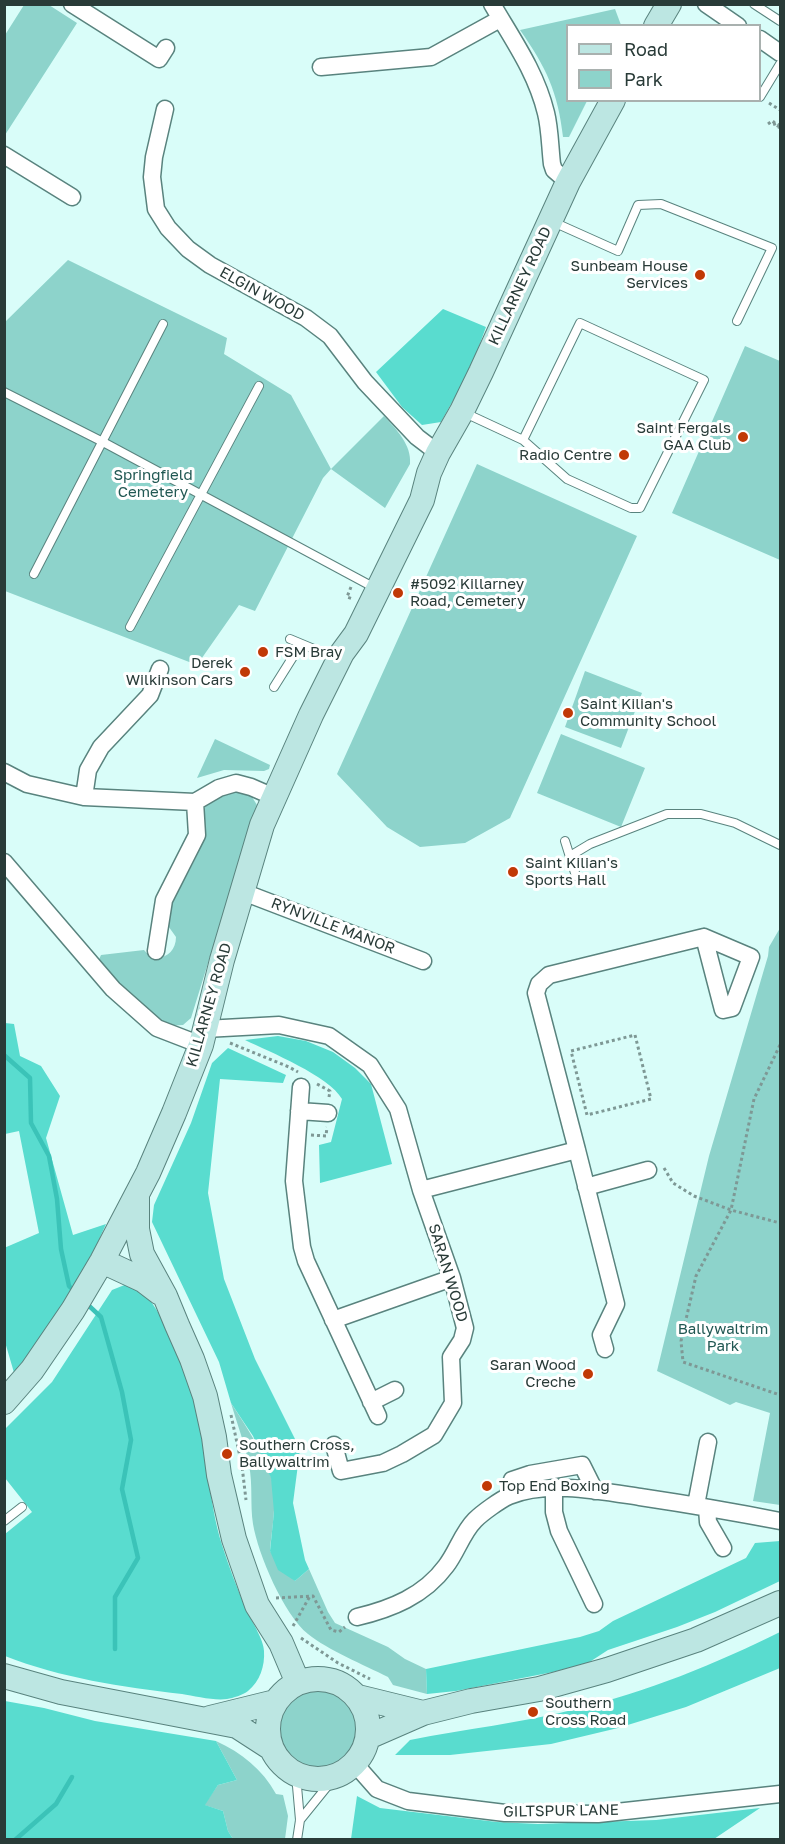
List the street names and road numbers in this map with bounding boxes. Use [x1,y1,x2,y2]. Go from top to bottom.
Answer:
street label: KILLARNEY ROAD [485,224,555,348]
street label: ELGIN WOOD [216,263,308,325]
street label: RYNVILLE MANOR [269,894,397,958]
street label: KILLARNEY ROAD [183,941,235,1069]
street label: SARAN WOOD [425,1222,471,1324]
street label: GILTSPUR LANE [503,1801,619,1821]

